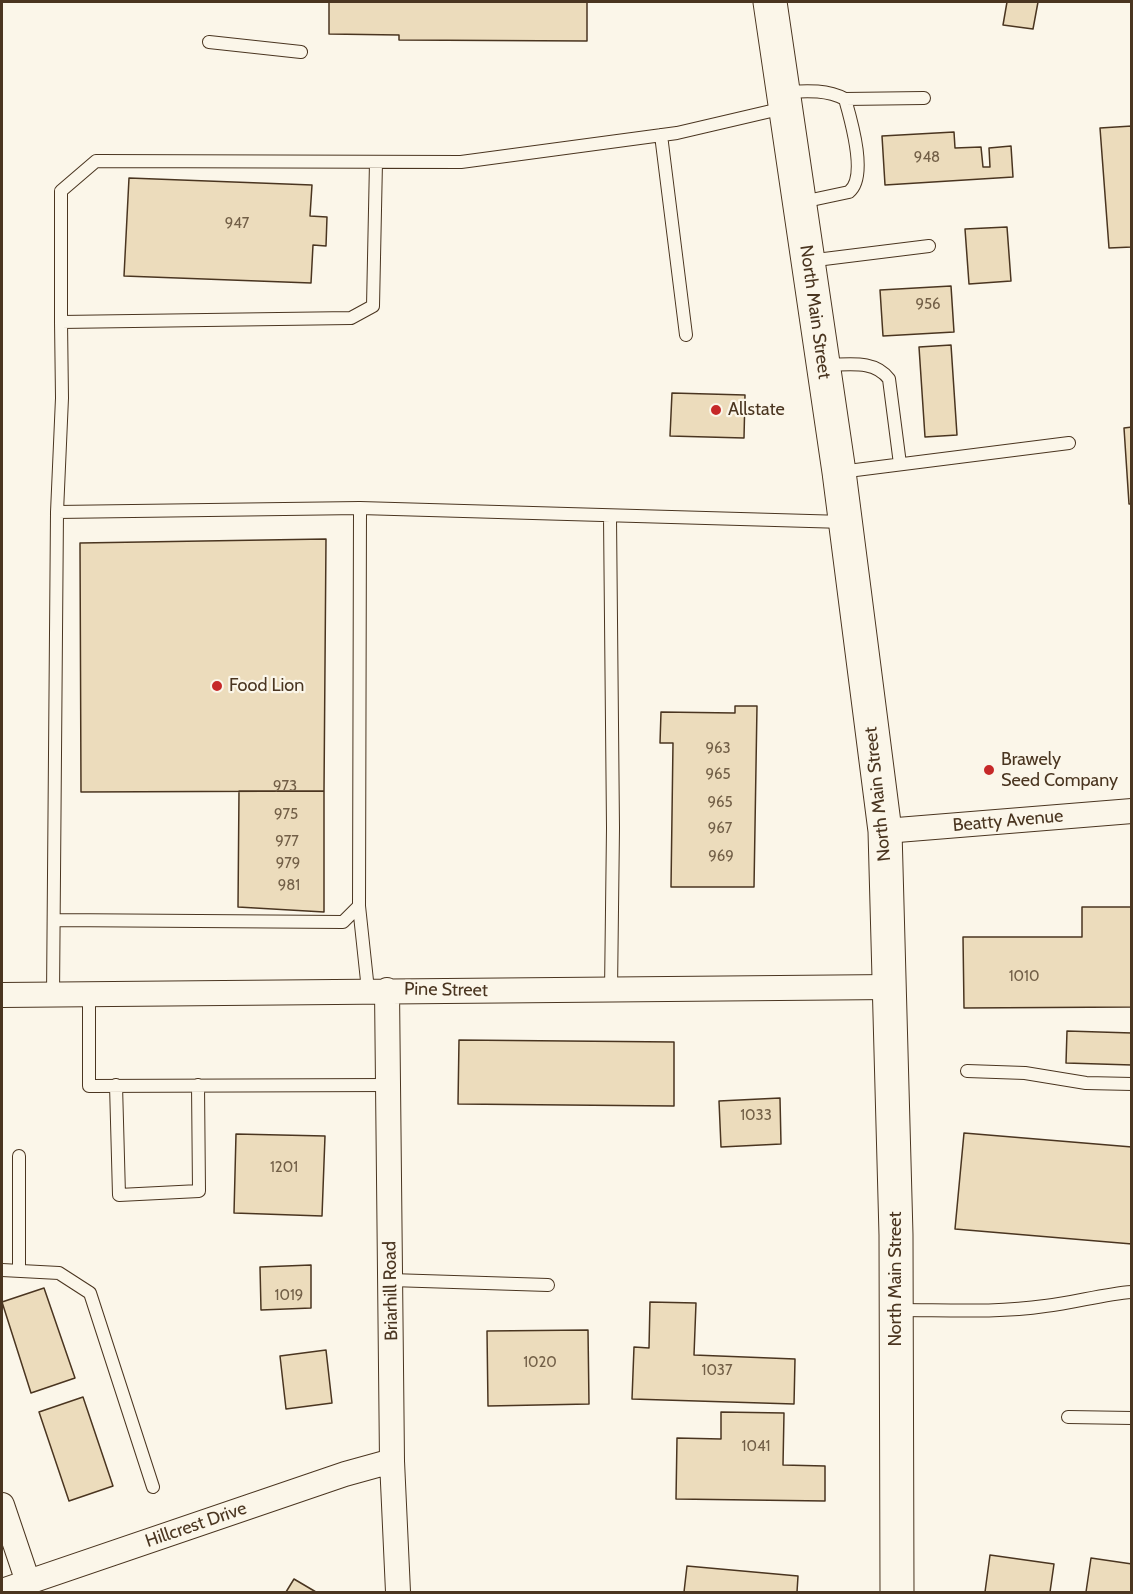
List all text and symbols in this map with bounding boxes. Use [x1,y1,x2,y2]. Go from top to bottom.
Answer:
house number: 948 [914,149,940,167]
house number: 947 [225,215,249,233]
street label: North Main Street [795,244,835,380]
house number: 956 [915,296,941,314]
place label: Allstate [728,399,785,421]
marker: Allstate [709,403,723,417]
place label: Food Lion [229,675,304,697]
marker: Food Lion [210,679,224,693]
street label: North Main Street [860,726,896,862]
house number: 963 [705,740,731,758]
place label: Brawely Seed Company [1001,749,1118,792]
marker: Brawely Seed Company [982,763,996,777]
house number: 965 [705,766,731,784]
house number: 973 [273,778,297,796]
house number: 965 [707,794,733,812]
street label: Beatty Avenue [952,805,1064,837]
house number: 975 [274,806,298,824]
house number: 967 [708,820,732,838]
house number: 977 [275,833,299,851]
house number: 969 [708,848,734,866]
house number: 979 [276,855,300,873]
house number: 981 [278,877,300,895]
house number: 1010 [1009,968,1039,986]
street label: Pine Street [404,978,488,1002]
house number: 1033 [740,1107,772,1125]
house number: 1201 [270,1159,298,1177]
street label: North Main Street [885,1211,907,1347]
street label: Briarhill Road [379,1241,403,1341]
house number: 1019 [275,1287,303,1305]
house number: 1020 [523,1354,557,1372]
house number: 1037 [701,1362,733,1380]
house number: 1041 [742,1438,770,1456]
street label: Hillcrest Drive [143,1498,249,1552]

